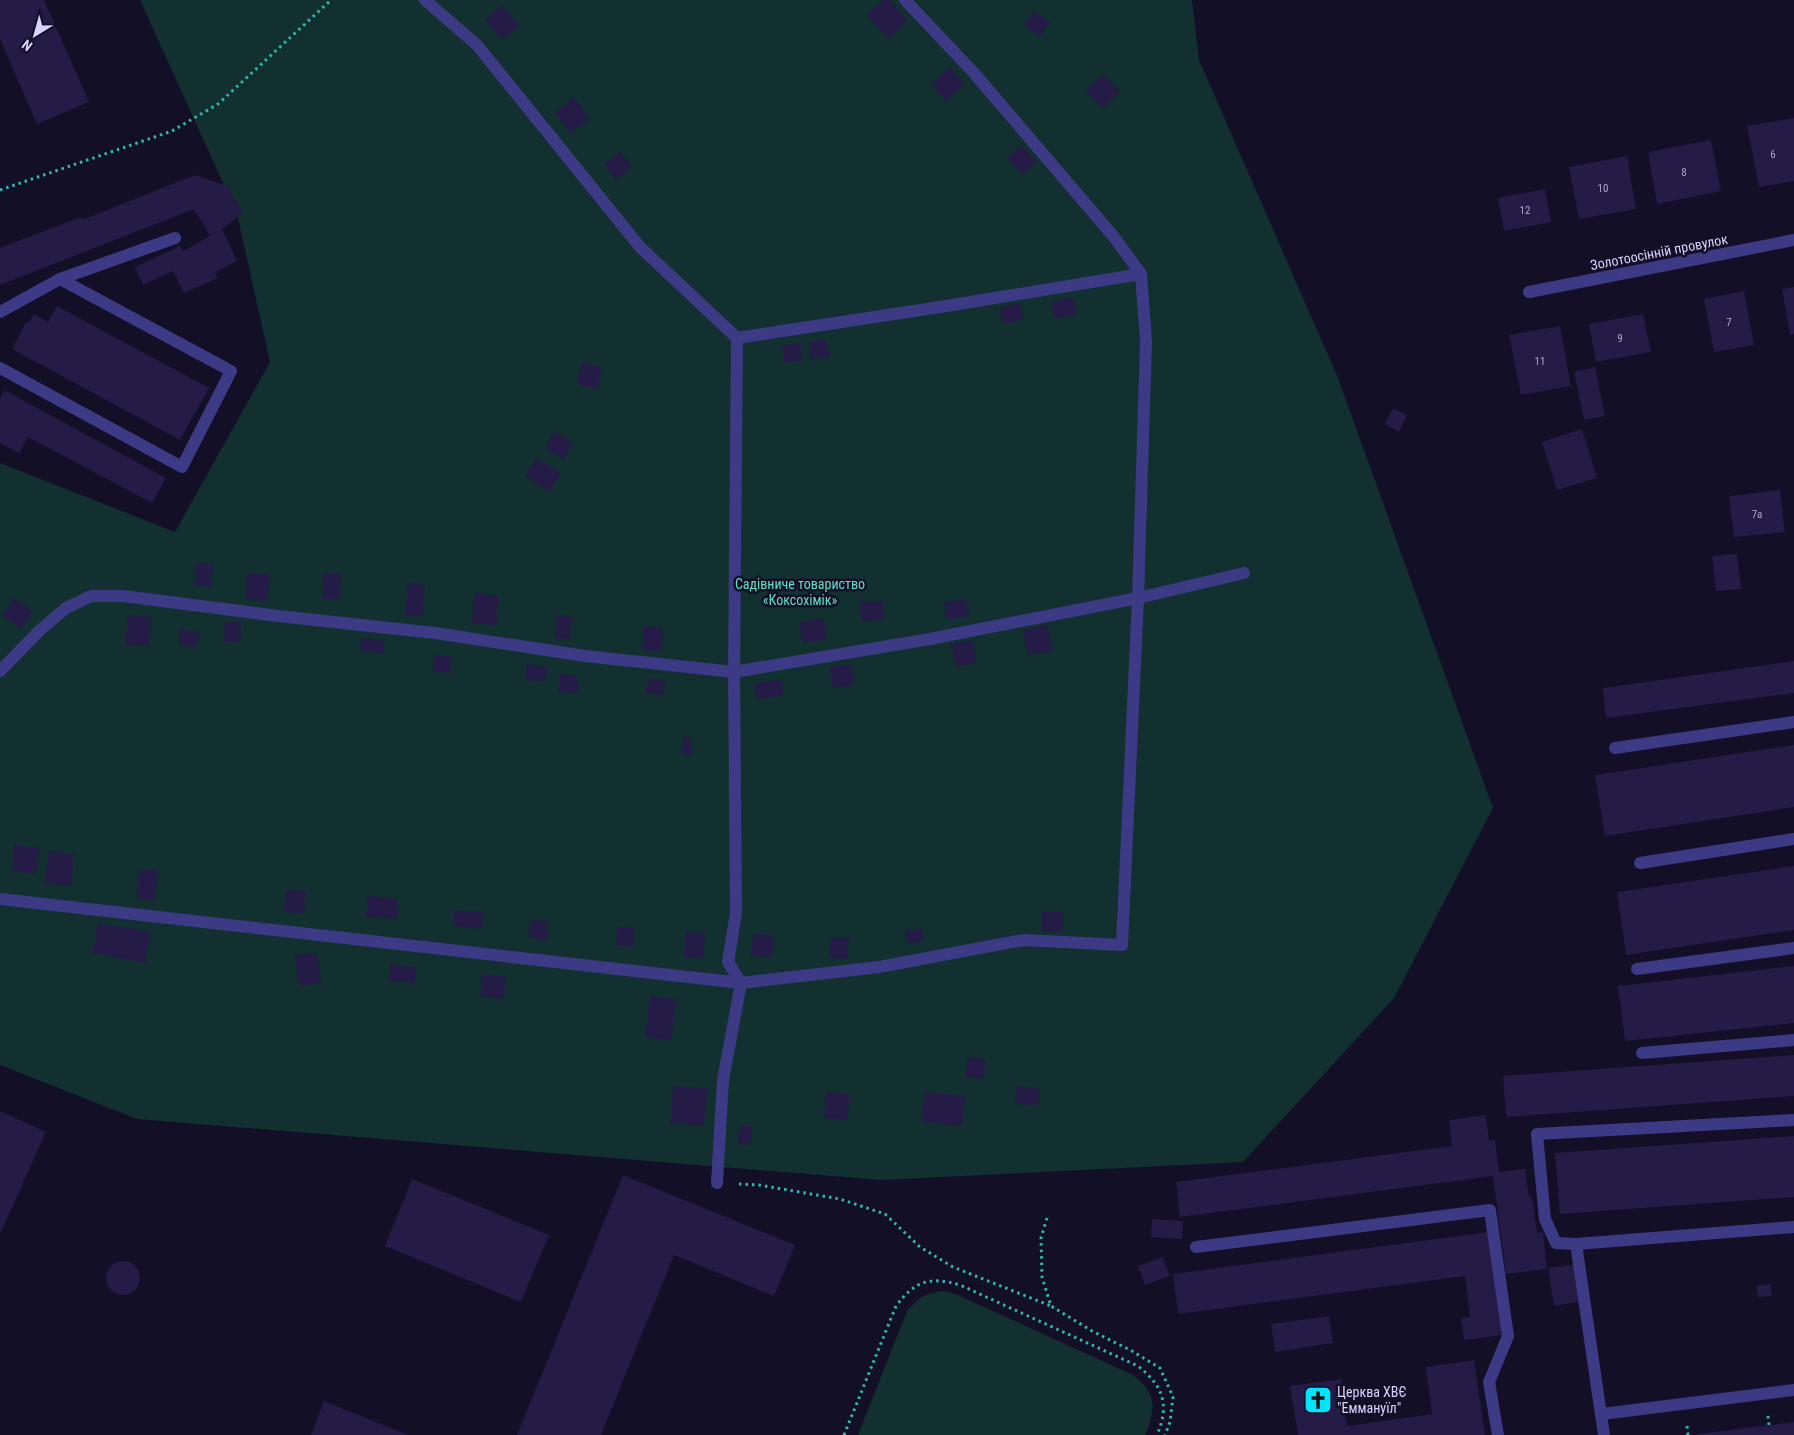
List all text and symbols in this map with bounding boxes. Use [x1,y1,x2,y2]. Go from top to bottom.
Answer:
north arrow [10,10,60,60]
text: N [19,36,35,54]
house number: 6 [1770,148,1776,161]
house number: 8 [1681,166,1687,179]
house number: 10 [1598,182,1608,195]
house number: 12 [1520,204,1530,217]
street label: Золотоосінній провулок [1589,231,1729,273]
house number: 7 [1726,316,1732,329]
house number: 9 [1617,332,1623,345]
house number: 11 [1535,355,1545,368]
house number: 7а [1752,508,1762,521]
park label: Садівниче товариство «Коксохімік» [735,576,865,608]
place label: Церква ХВЄ "Еммануїл" [1337,1384,1407,1416]
church icon: Церква ХВЄ "Еммануїл" [1303,1385,1333,1415]

